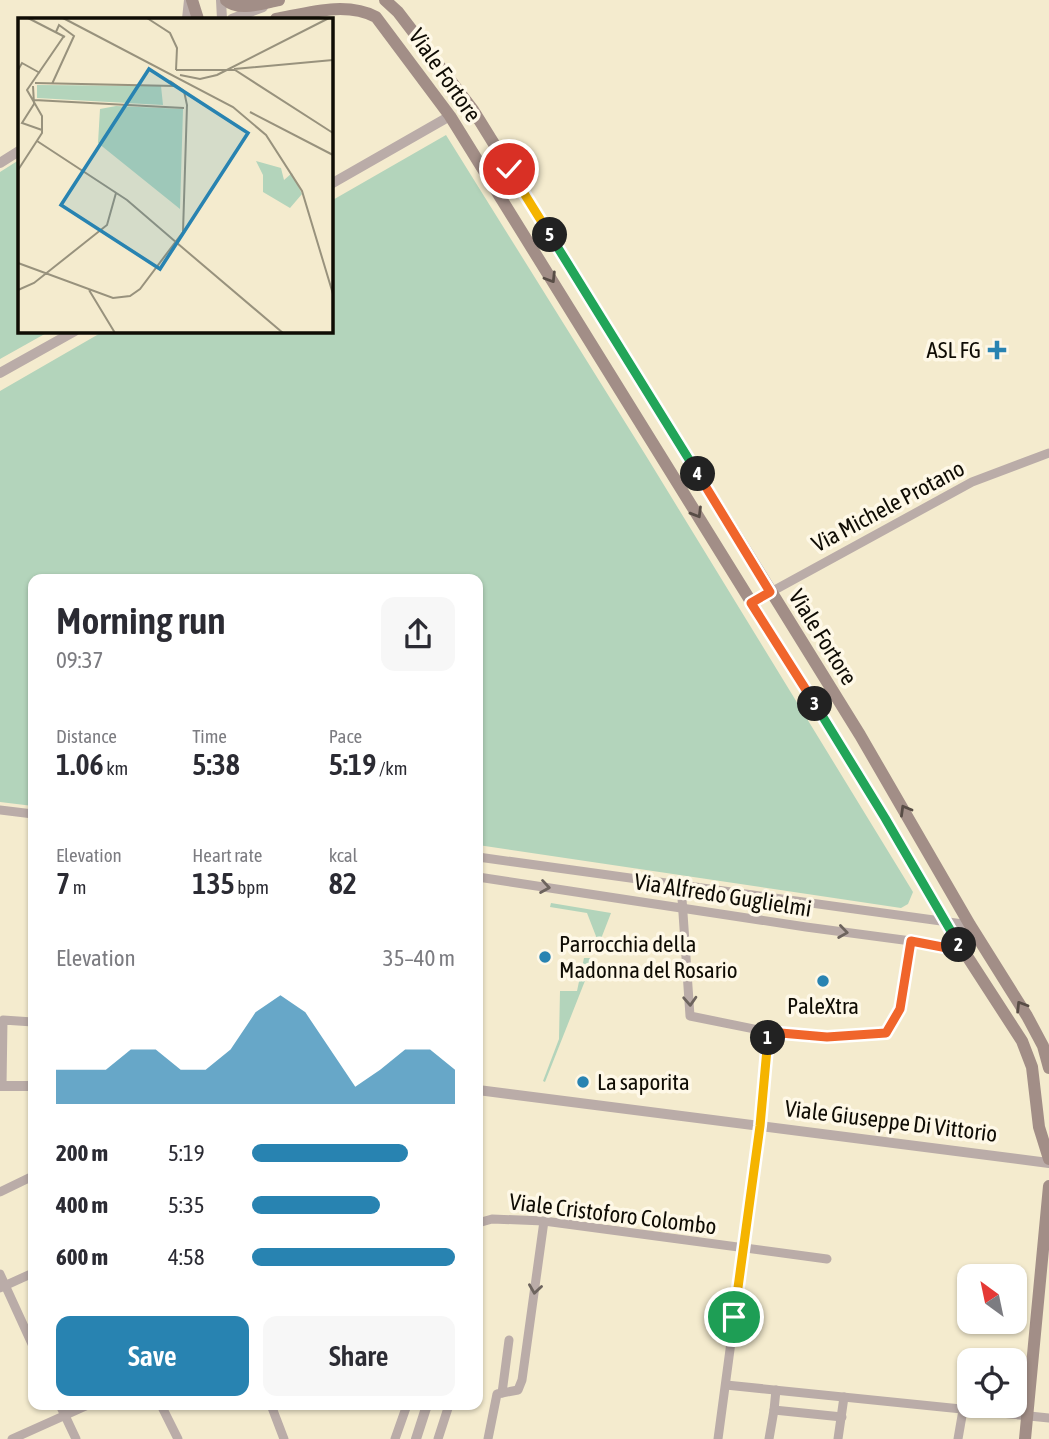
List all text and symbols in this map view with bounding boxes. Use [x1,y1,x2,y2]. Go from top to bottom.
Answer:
inset map [18,18,332,332]
street label: Viale Fortore [404,24,486,126]
pin [479,139,539,199]
icon: check [490,150,528,188]
pin: 5 [532,218,568,252]
text: 5 [545,223,554,245]
one-way arrow [543,270,556,283]
place label: ASL FG [927,337,981,363]
marker: ASL FG [987,340,1007,360]
street label: Via Michele Protano [807,455,969,557]
pin: 4 [680,456,716,491]
text: 4 [693,462,702,484]
one-way arrow [688,505,701,518]
street label: Viale Fortore [784,585,862,689]
button: share [381,597,455,671]
text: Morning run [56,599,226,642]
text: 09:37 [56,647,103,673]
pin: 3 [798,686,832,722]
text: 3 [810,692,819,714]
text: Distance [56,725,117,747]
text: Time [192,725,227,747]
text: Pace [329,725,362,747]
text: 1.06 [56,747,104,781]
text: 5:38 [192,747,240,781]
text: 5:19 [329,747,376,781]
text: km [104,757,128,779]
text: /km [376,757,407,779]
one-way arrow [900,805,913,818]
text: Elevation [56,844,122,866]
text: Heart rate [192,844,262,866]
text: kcal [329,844,358,866]
text: 7 [56,866,70,900]
text: 135 [192,866,235,900]
text: 82 [329,866,357,900]
street label: Via Alfredo Guglielmi [633,868,813,922]
text: m [70,876,86,898]
text: bpm [235,876,269,898]
one-way arrow [539,880,551,895]
one-way arrow [837,925,849,940]
pin: 2 [942,928,976,962]
place label: Parrocchia della Madonna del Rosario [559,931,738,983]
text: 2 [954,933,963,955]
text: Elevation [56,945,136,971]
text: 35–40 m [383,945,455,971]
marker: Parrocchia della Madonna del Rosario [537,949,553,965]
marker: PaleXtra [815,973,831,989]
place label: PaleXtra [787,993,859,1019]
one-way arrow [682,996,697,1007]
one-way arrow [1016,1000,1029,1013]
pin: 1 [750,1020,786,1056]
text: 1 [763,1026,772,1048]
place label: La saporita [597,1069,690,1095]
marker: La saporita [575,1074,591,1090]
street label: Viale Giuseppe Di Vittorio [783,1095,999,1147]
text: 200 m [56,1140,108,1166]
text: 5:19 [168,1140,205,1166]
street label: Viale Cristoforo Colombo [508,1188,718,1240]
text: 400 m [56,1192,108,1218]
text: 5:35 [168,1192,205,1218]
text: 600 m [56,1244,108,1270]
text: 4:58 [168,1244,205,1270]
north arrow [957,1264,1027,1334]
map controls [957,1264,1027,1418]
one-way arrow [527,1283,542,1295]
pin [704,1287,764,1347]
icon: arrive [715,1298,753,1336]
button: Save [56,1316,249,1396]
button: Share [263,1316,455,1396]
button: locate [957,1348,1027,1418]

